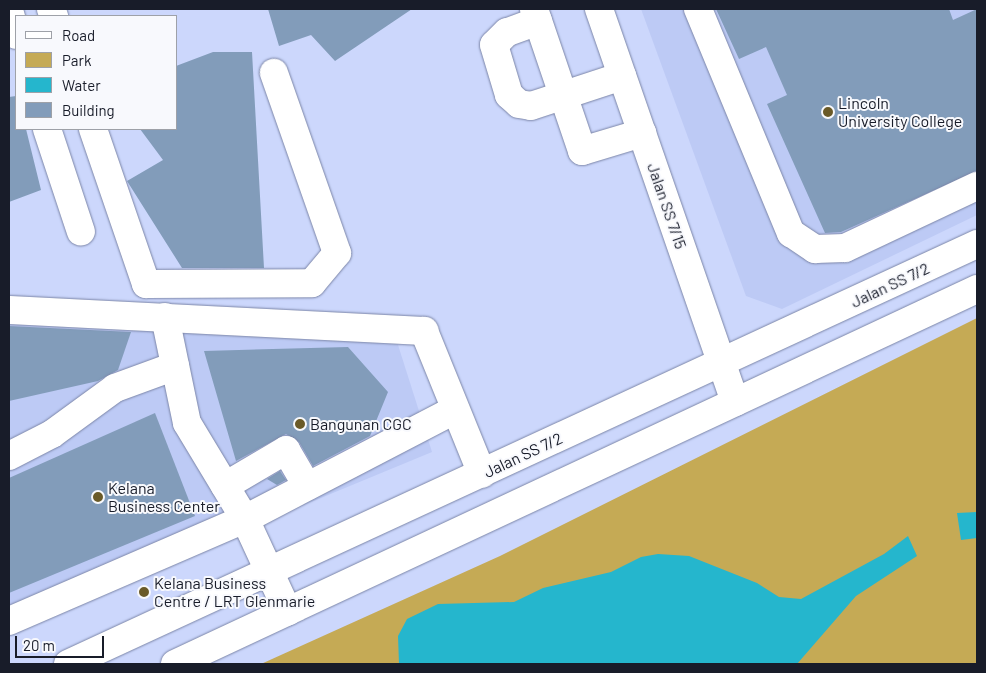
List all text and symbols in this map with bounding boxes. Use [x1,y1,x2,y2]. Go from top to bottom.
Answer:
legend [15,15,178,130]
text: Road [62,26,95,44]
text: Park [62,51,91,69]
text: Water [62,76,101,94]
place label: Lincoln University College [838,93,962,131]
text: Building [62,101,115,119]
marker: Lincoln University College [822,106,834,118]
street label: Jalan SS 7/15 [643,160,691,252]
street label: Jalan SS 7/2 [848,258,932,312]
place label: Bangunan CGC [310,414,412,434]
marker: Bangunan CGC [294,418,306,430]
street label: Jalan SS 7/2 [481,428,565,482]
place label: Kelana Business Center [108,478,220,516]
marker: Kelana Business Center [92,491,104,503]
place label: Kelana Business Centre / LRT Glenmarie [154,573,315,611]
marker: Kelana Business Centre / LRT Glenmarie [138,586,150,598]
scale bar [18,626,106,658]
text: 20 m [23,636,55,654]

